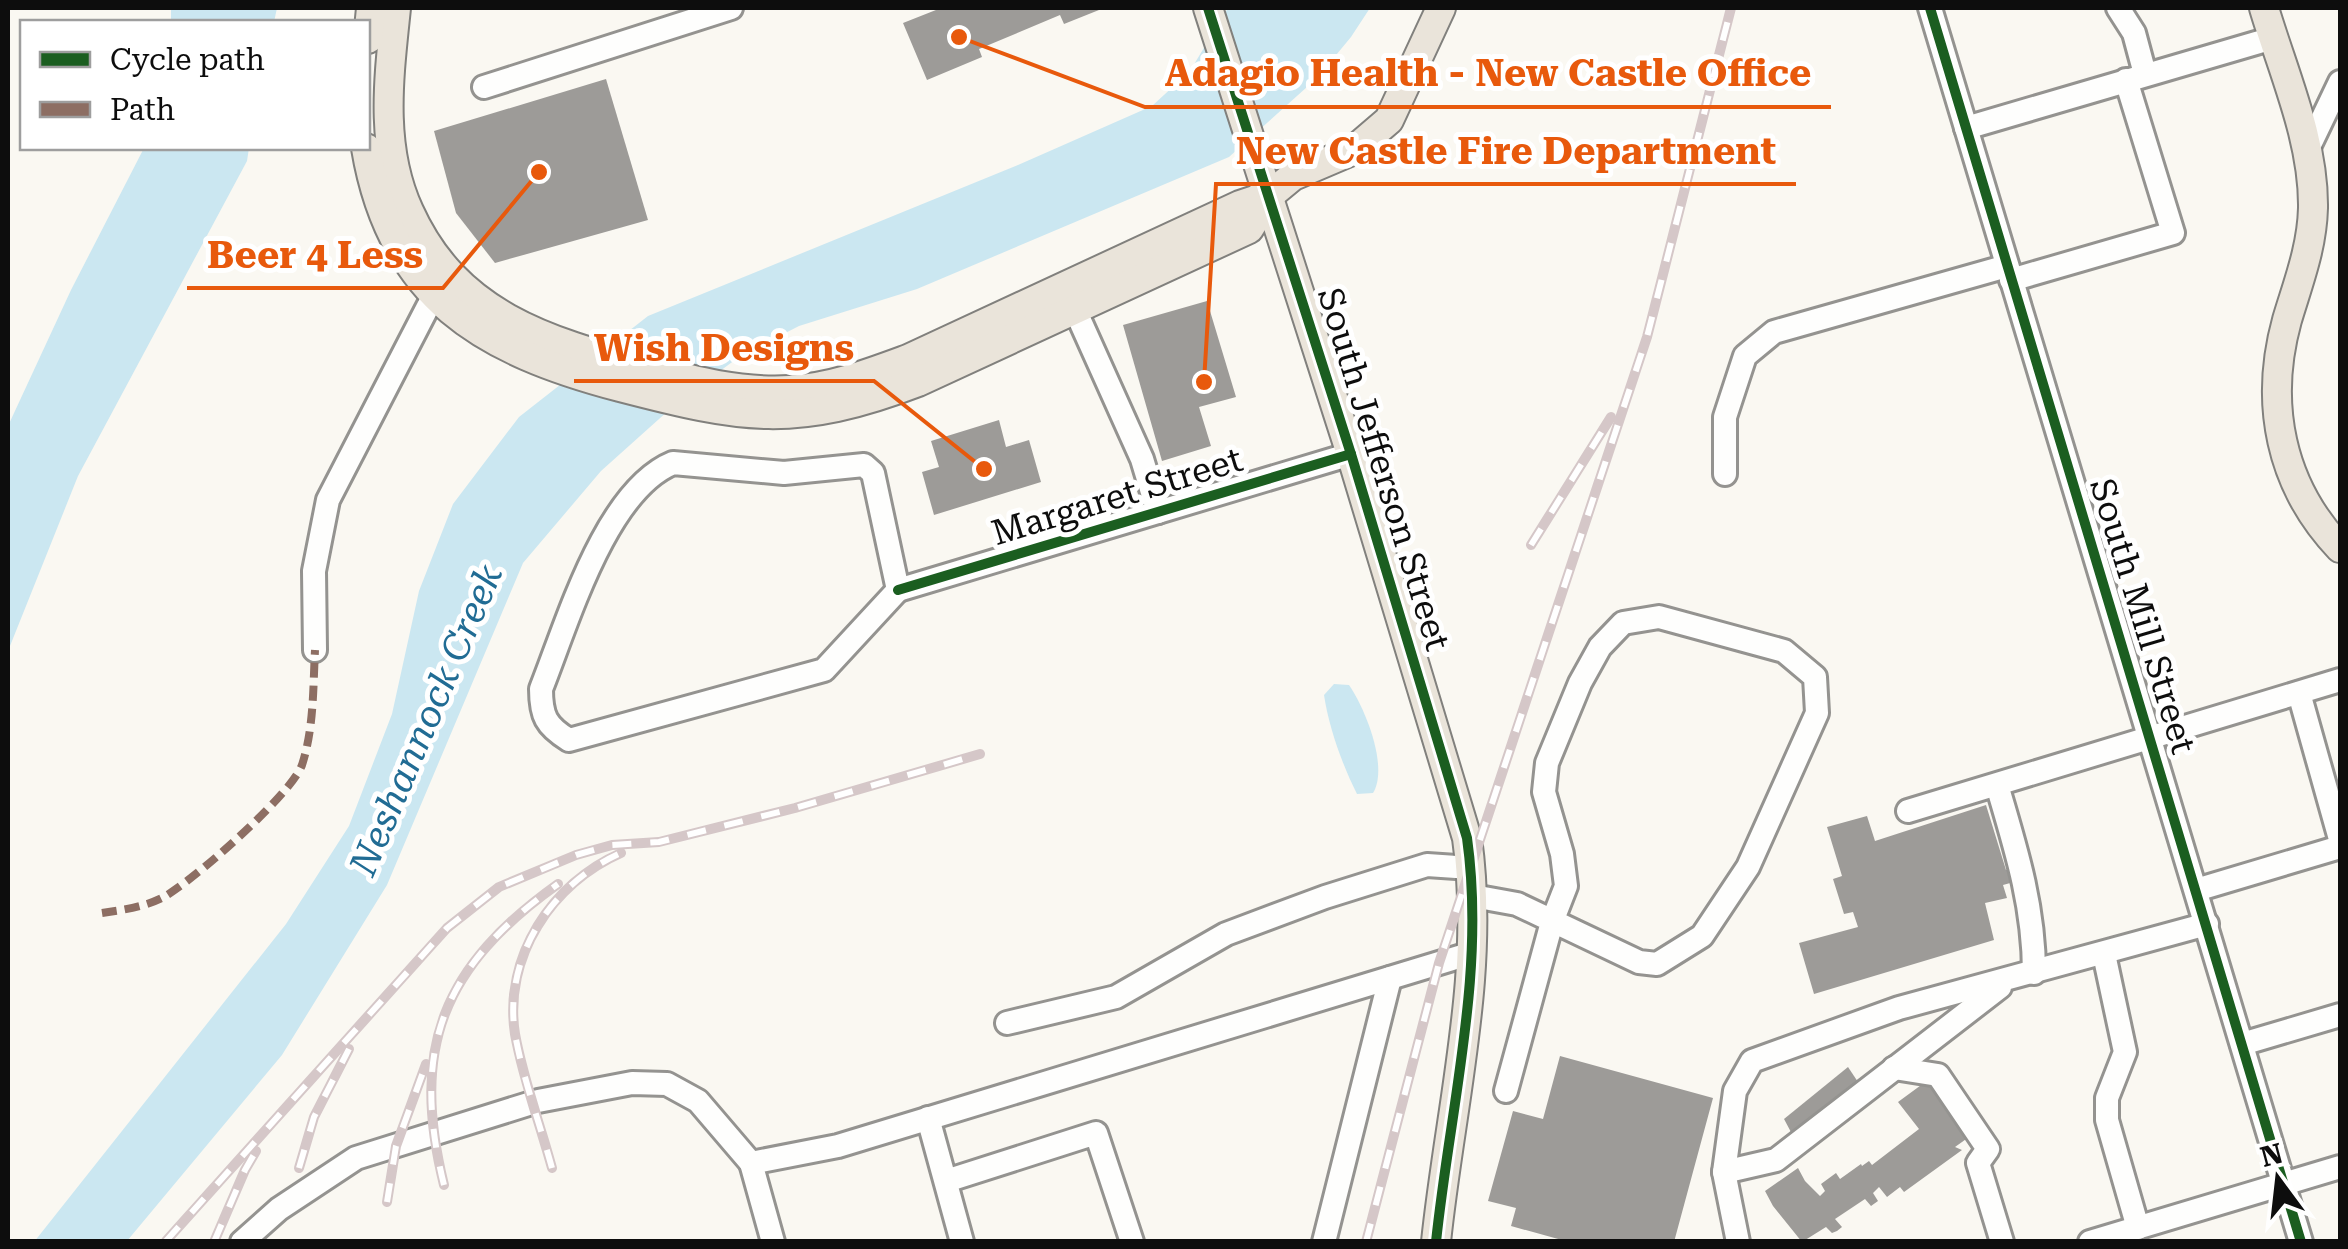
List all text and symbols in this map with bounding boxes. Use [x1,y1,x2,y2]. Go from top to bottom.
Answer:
legend [20,20,370,150]
callout: Adagio Health - New Castle Office [1145,39,1831,107]
text: Cycle path [110,42,265,77]
text: Adagio Health - New Castle Office [1165,51,1811,96]
text: Path [110,92,175,127]
callout: New Castle Fire Department [1216,116,1796,184]
text: New Castle Fire Department [1236,129,1776,173]
callout: Beer 4 Less [187,220,443,288]
text: Beer 4 Less [207,233,423,277]
street label: South Jefferson Street [1309,283,1458,655]
callout: Wish Designs [574,313,874,381]
text: Wish Designs [594,326,854,371]
street label: Margaret Street [987,439,1247,554]
street label: South Mill Street [2081,474,2204,759]
water label: Neshannock Creek [340,558,512,883]
north arrow [2228,1129,2328,1229]
text: N [2257,1137,2286,1174]

